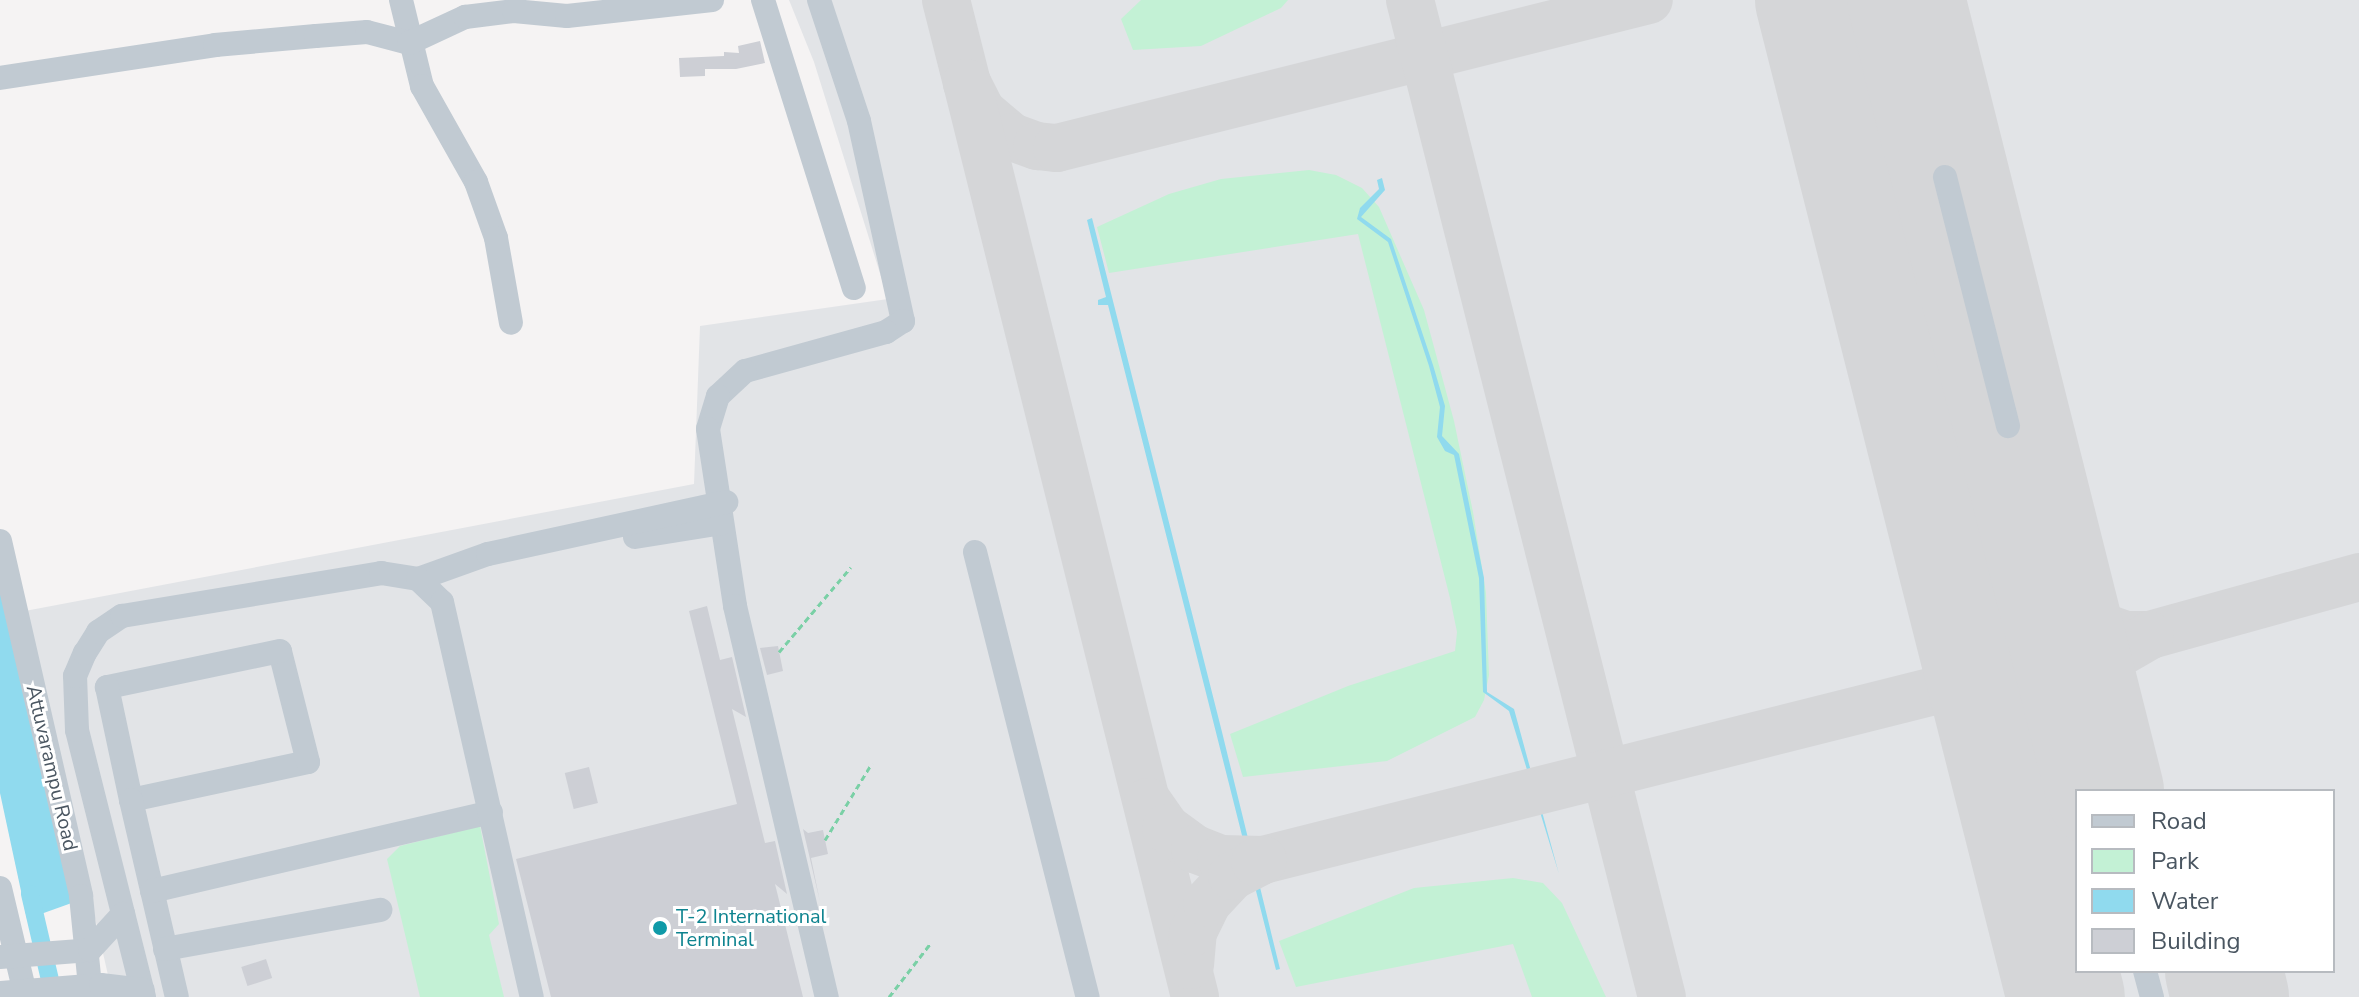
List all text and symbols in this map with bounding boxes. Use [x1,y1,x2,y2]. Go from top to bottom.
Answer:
street label: Attuvarampu Road [21,683,83,853]
legend [2075,789,2335,973]
text: Road [2151,805,2207,837]
text: Park [2151,845,2199,877]
text: Water [2151,885,2218,917]
place label: T-2 International Terminal [676,904,827,951]
marker: T-2 International Terminal [651,919,669,937]
text: Building [2151,925,2241,957]

